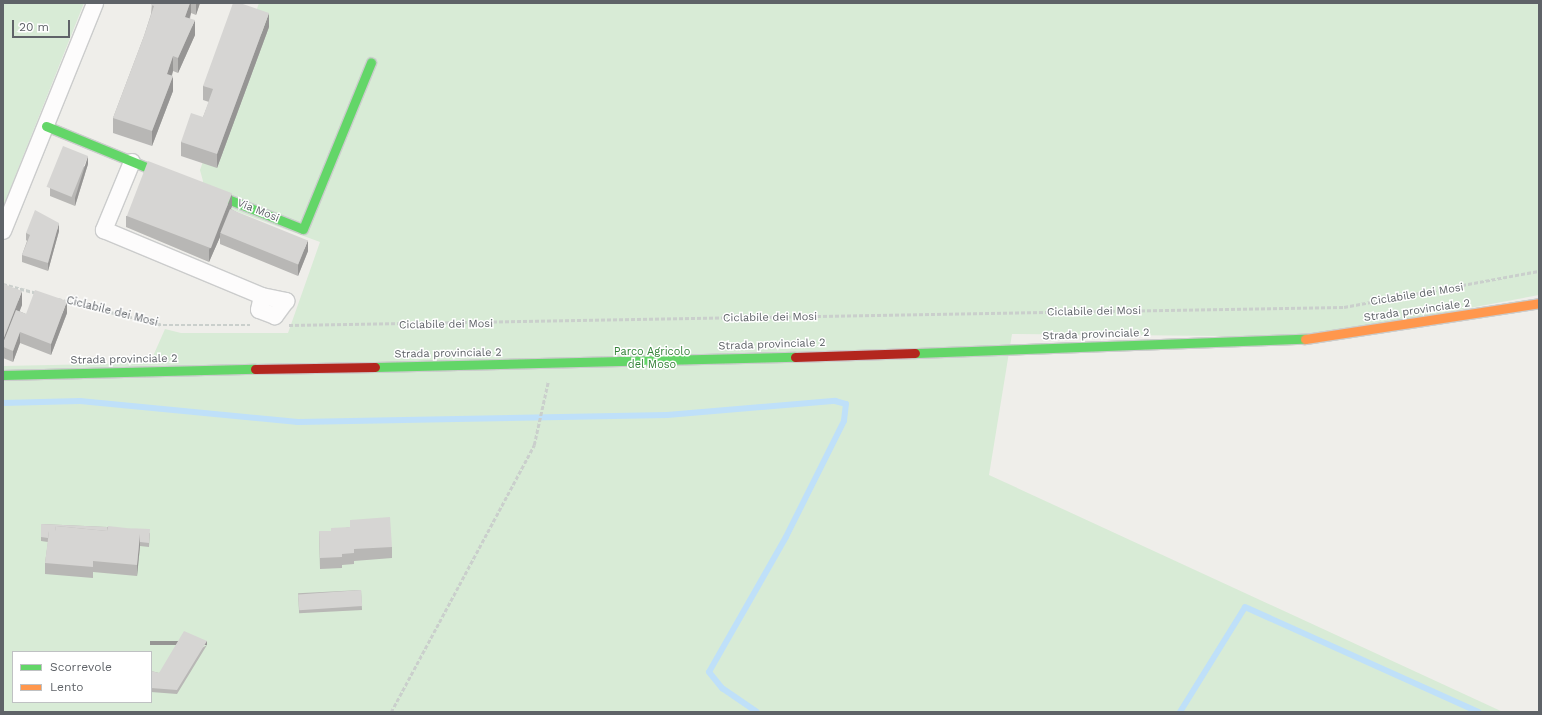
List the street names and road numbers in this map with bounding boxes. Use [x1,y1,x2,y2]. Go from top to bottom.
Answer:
street label: Via Mosi [235,197,281,225]
street label: Ciclabile dei Mosi [1370,281,1464,309]
street label: Ciclabile dei Mosi [65,294,159,330]
street label: Strada provinciale 2 [1363,297,1471,325]
street label: Ciclabile dei Mosi [1047,305,1141,319]
street label: Ciclabile dei Mosi [723,311,817,325]
street label: Ciclabile dei Mosi [399,318,493,332]
street label: Strada provinciale 2 [1042,327,1150,343]
street label: Strada provinciale 2 [718,337,826,353]
street label: Strada provinciale 2 [394,346,502,362]
street label: Strada provinciale 2 [70,352,178,368]

